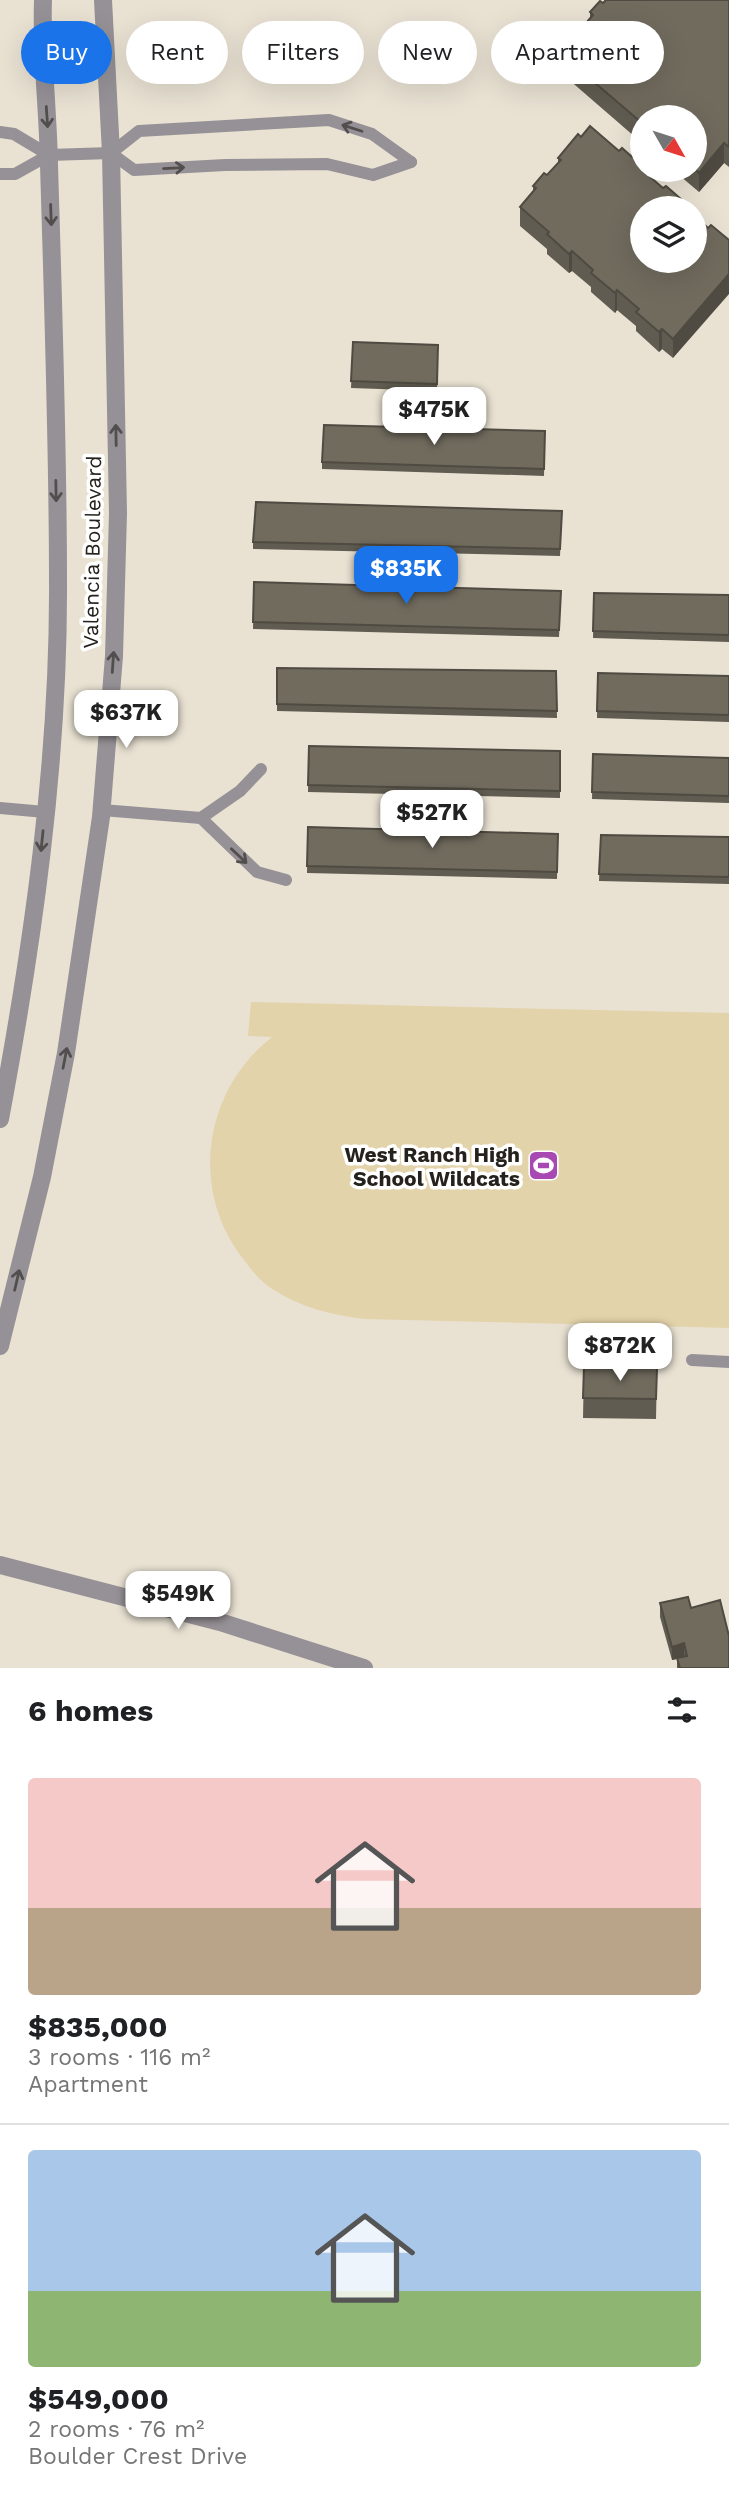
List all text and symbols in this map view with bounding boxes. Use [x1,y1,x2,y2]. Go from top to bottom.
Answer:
chip: Buy [21,21,112,84]
chip: Rent [126,21,228,84]
chip: Filters [242,21,364,84]
chip: New [378,21,477,84]
chip: Apartment [491,21,664,84]
one-way arrow [41,105,54,128]
north arrow [630,105,707,182]
map controls [630,105,707,273]
one-way arrow [342,121,364,133]
one-way arrow [162,162,185,175]
button: layers [630,196,707,273]
one-way arrow [44,203,57,226]
pin: $475K [385,388,483,447]
text: $475K [398,396,470,423]
one-way arrow [110,424,123,447]
street label: Valencia Boulevard [78,455,106,649]
one-way arrow [49,480,63,503]
pin: $835K [357,546,455,606]
text: $835K [370,555,442,582]
one-way arrow [107,651,120,674]
pin: $637K [77,690,175,750]
text: $637K [90,699,162,726]
pin: $527K [383,790,481,850]
text: $527K [396,799,468,826]
one-way arrow [35,829,48,852]
one-way arrow [230,848,248,864]
one-way arrow [59,1047,72,1070]
place label: West Ranch High School Wildcats [345,1142,520,1191]
sports icon: West Ranch High School Wildcats [526,1149,560,1183]
one-way arrow [11,1269,24,1292]
pin: $872K [571,1324,669,1383]
text: $872K [584,1332,656,1359]
pin: $549K [129,1572,227,1631]
text: $549K [141,1580,215,1607]
icon: filters [663,1691,701,1729]
text: 6 homes [28,1693,153,1728]
icon: home [302,1823,428,1949]
text: $835,000 [28,2009,167,2044]
text: 3 rooms · 116 m² [28,2044,210,2071]
text: Apartment [28,2071,148,2098]
icon: home [302,2195,428,2321]
text: $549,000 [28,2381,169,2416]
text: 2 rooms · 76 m² [28,2416,204,2443]
text: Boulder Crest Drive [28,2443,247,2470]

